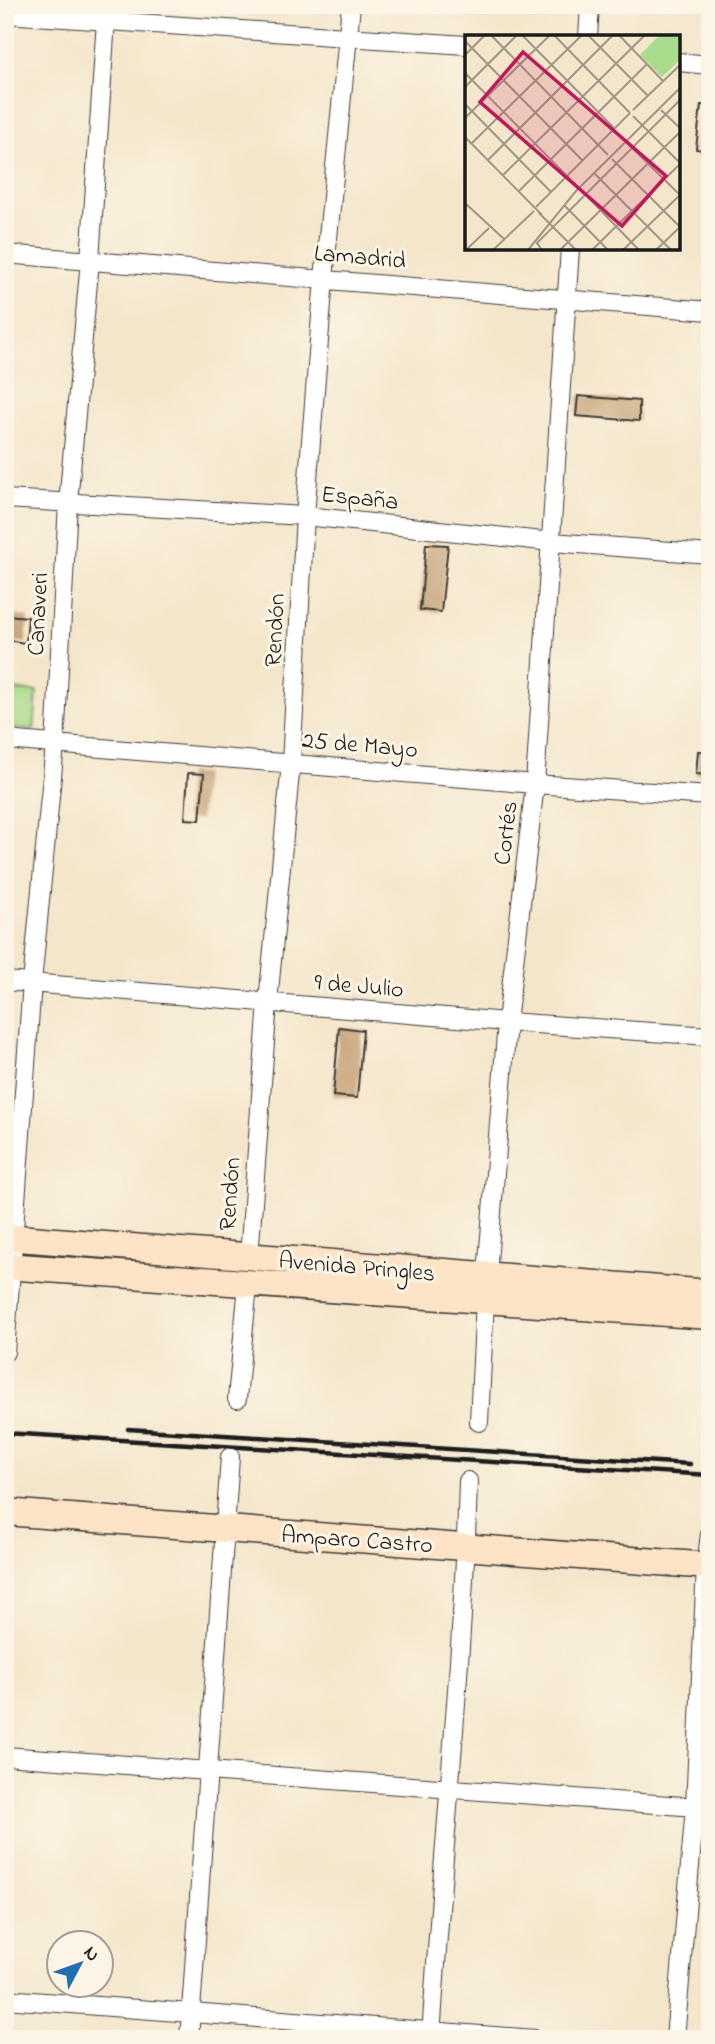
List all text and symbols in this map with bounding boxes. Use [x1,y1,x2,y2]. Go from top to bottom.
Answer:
inset map [465,35,680,250]
street label: Lamadrid [312,237,408,280]
street label: España [319,478,400,521]
street label: Canaveri [20,572,59,657]
street label: Rendón [257,592,296,668]
street label: 25 de Mayo [300,724,419,770]
street label: Cortés [486,799,529,867]
street label: 9 de Julio [313,966,405,1009]
street label: Rendón [211,1156,252,1232]
street label: Avenida Pringles [277,1244,437,1293]
street label: Amparo Castro [280,1519,434,1564]
north arrow [46,1928,116,1998]
text: N [77,1941,105,1968]

